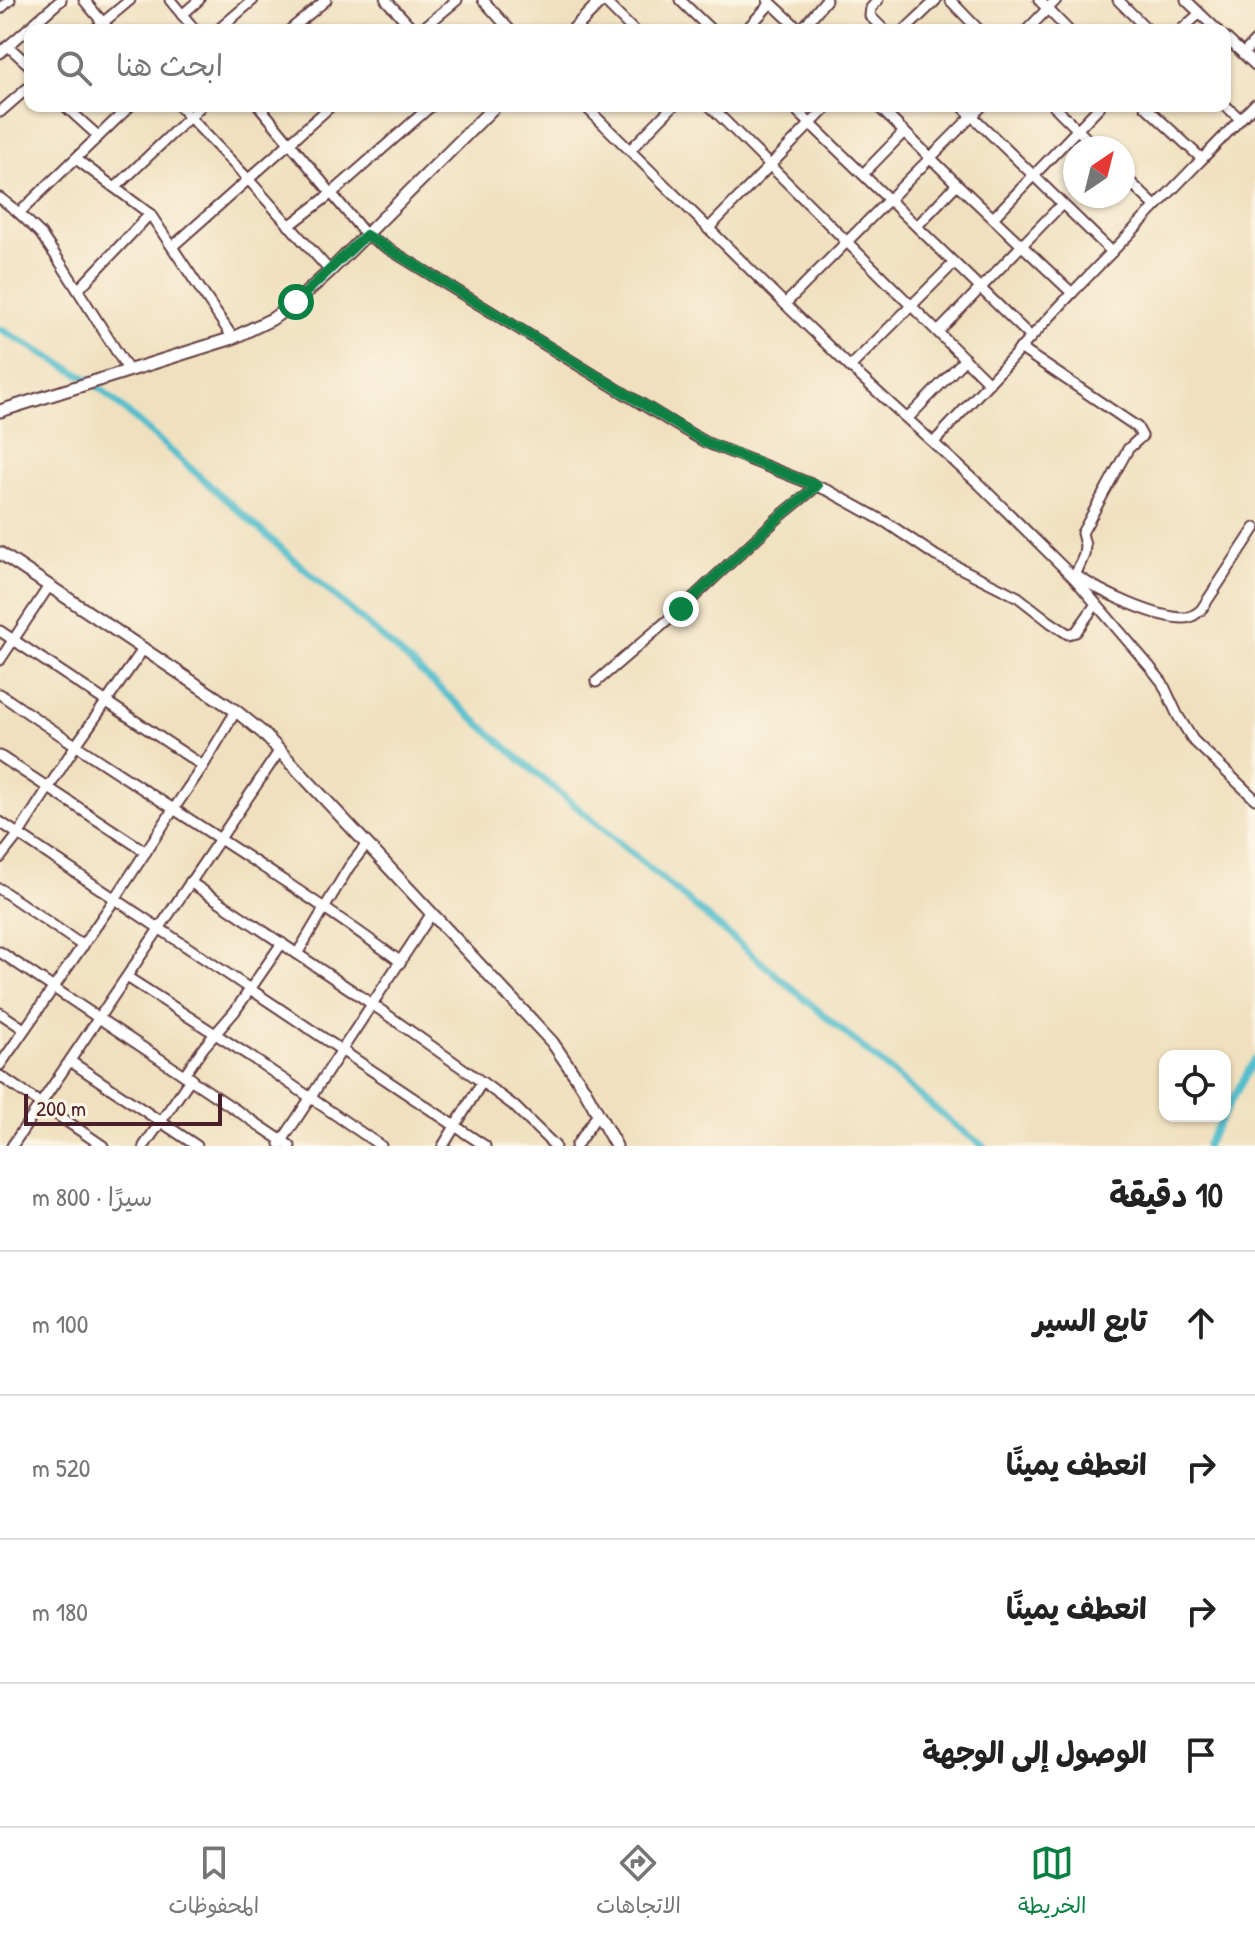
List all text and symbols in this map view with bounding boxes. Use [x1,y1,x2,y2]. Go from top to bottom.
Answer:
search box [24,24,1231,112]
text: ابحث هنا [116,45,223,85]
icon: search [52,46,96,90]
north arrow [1063,136,1135,208]
route start [278,284,314,320]
route end [663,591,699,627]
map controls [1159,1050,1231,1122]
button: locate [1159,1050,1231,1122]
scale bar [24,1090,222,1126]
text: 200 m [36,1093,86,1123]
text: 10 دقيقة [1109,1172,1223,1218]
text: سيرًا · 800 m [32,1179,153,1214]
text: تابع السير [1033,1300,1147,1340]
icon: ahead [1179,1301,1223,1345]
text: 100 m [32,1306,88,1341]
text: انعطف يمينًا [1006,1444,1147,1484]
icon: right [1179,1445,1223,1489]
text: 520 m [32,1450,91,1485]
text: انعطف يمينًا [1006,1588,1147,1628]
icon: right [1179,1589,1223,1633]
text: 180 m [32,1594,88,1629]
text: الوصول إلى الوجهة [922,1732,1147,1772]
icon: arrive [1179,1733,1223,1777]
tab: المحفوظات [168,1841,259,1925]
tab: الاتجاهات [596,1841,681,1925]
tab: الخريطة [1018,1841,1087,1925]

